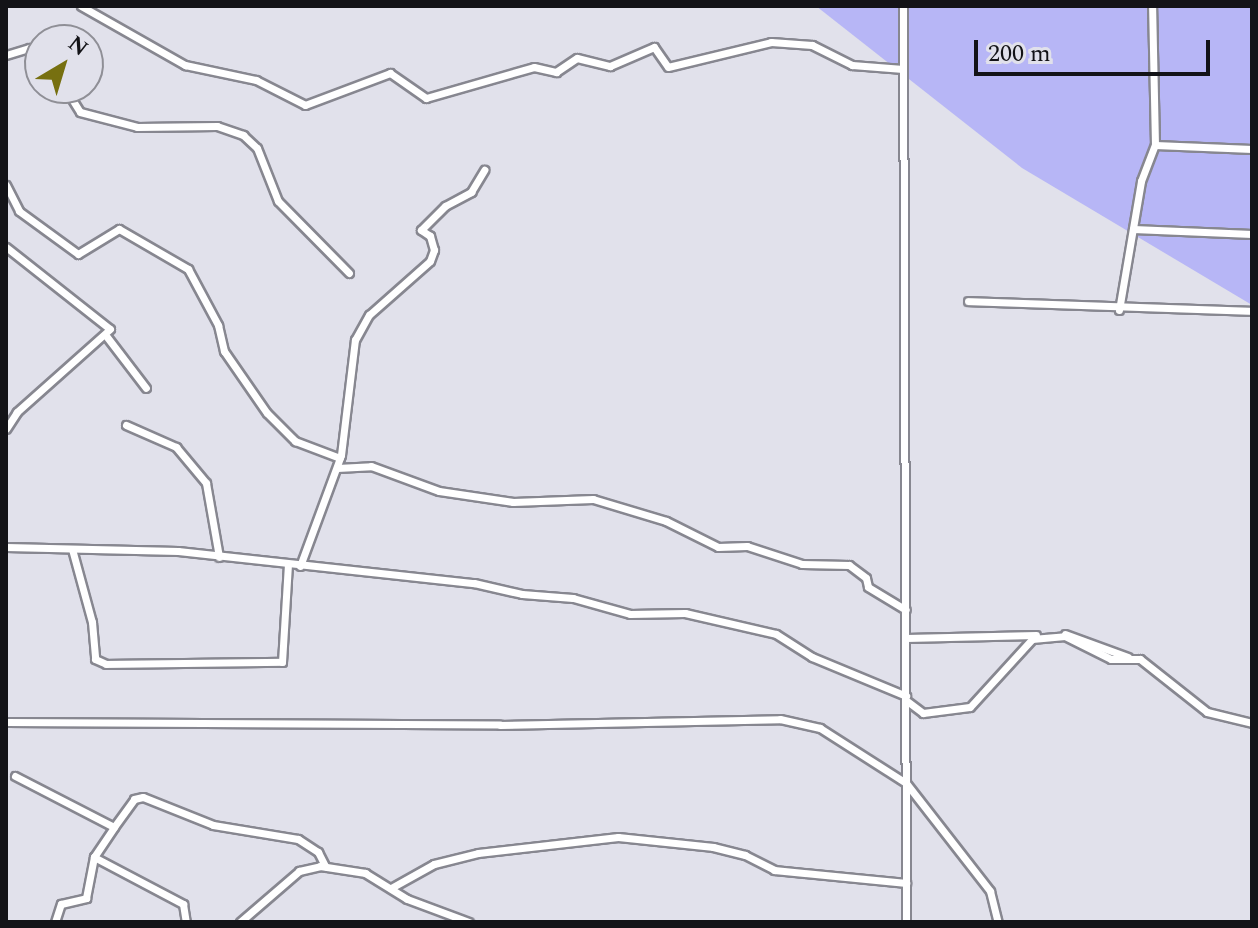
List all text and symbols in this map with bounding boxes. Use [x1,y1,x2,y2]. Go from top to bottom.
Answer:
north arrow [24,24,104,104]
scale bar [978,24,1214,74]
text: N [61,28,95,65]
text: 200 m [988,36,1051,72]

